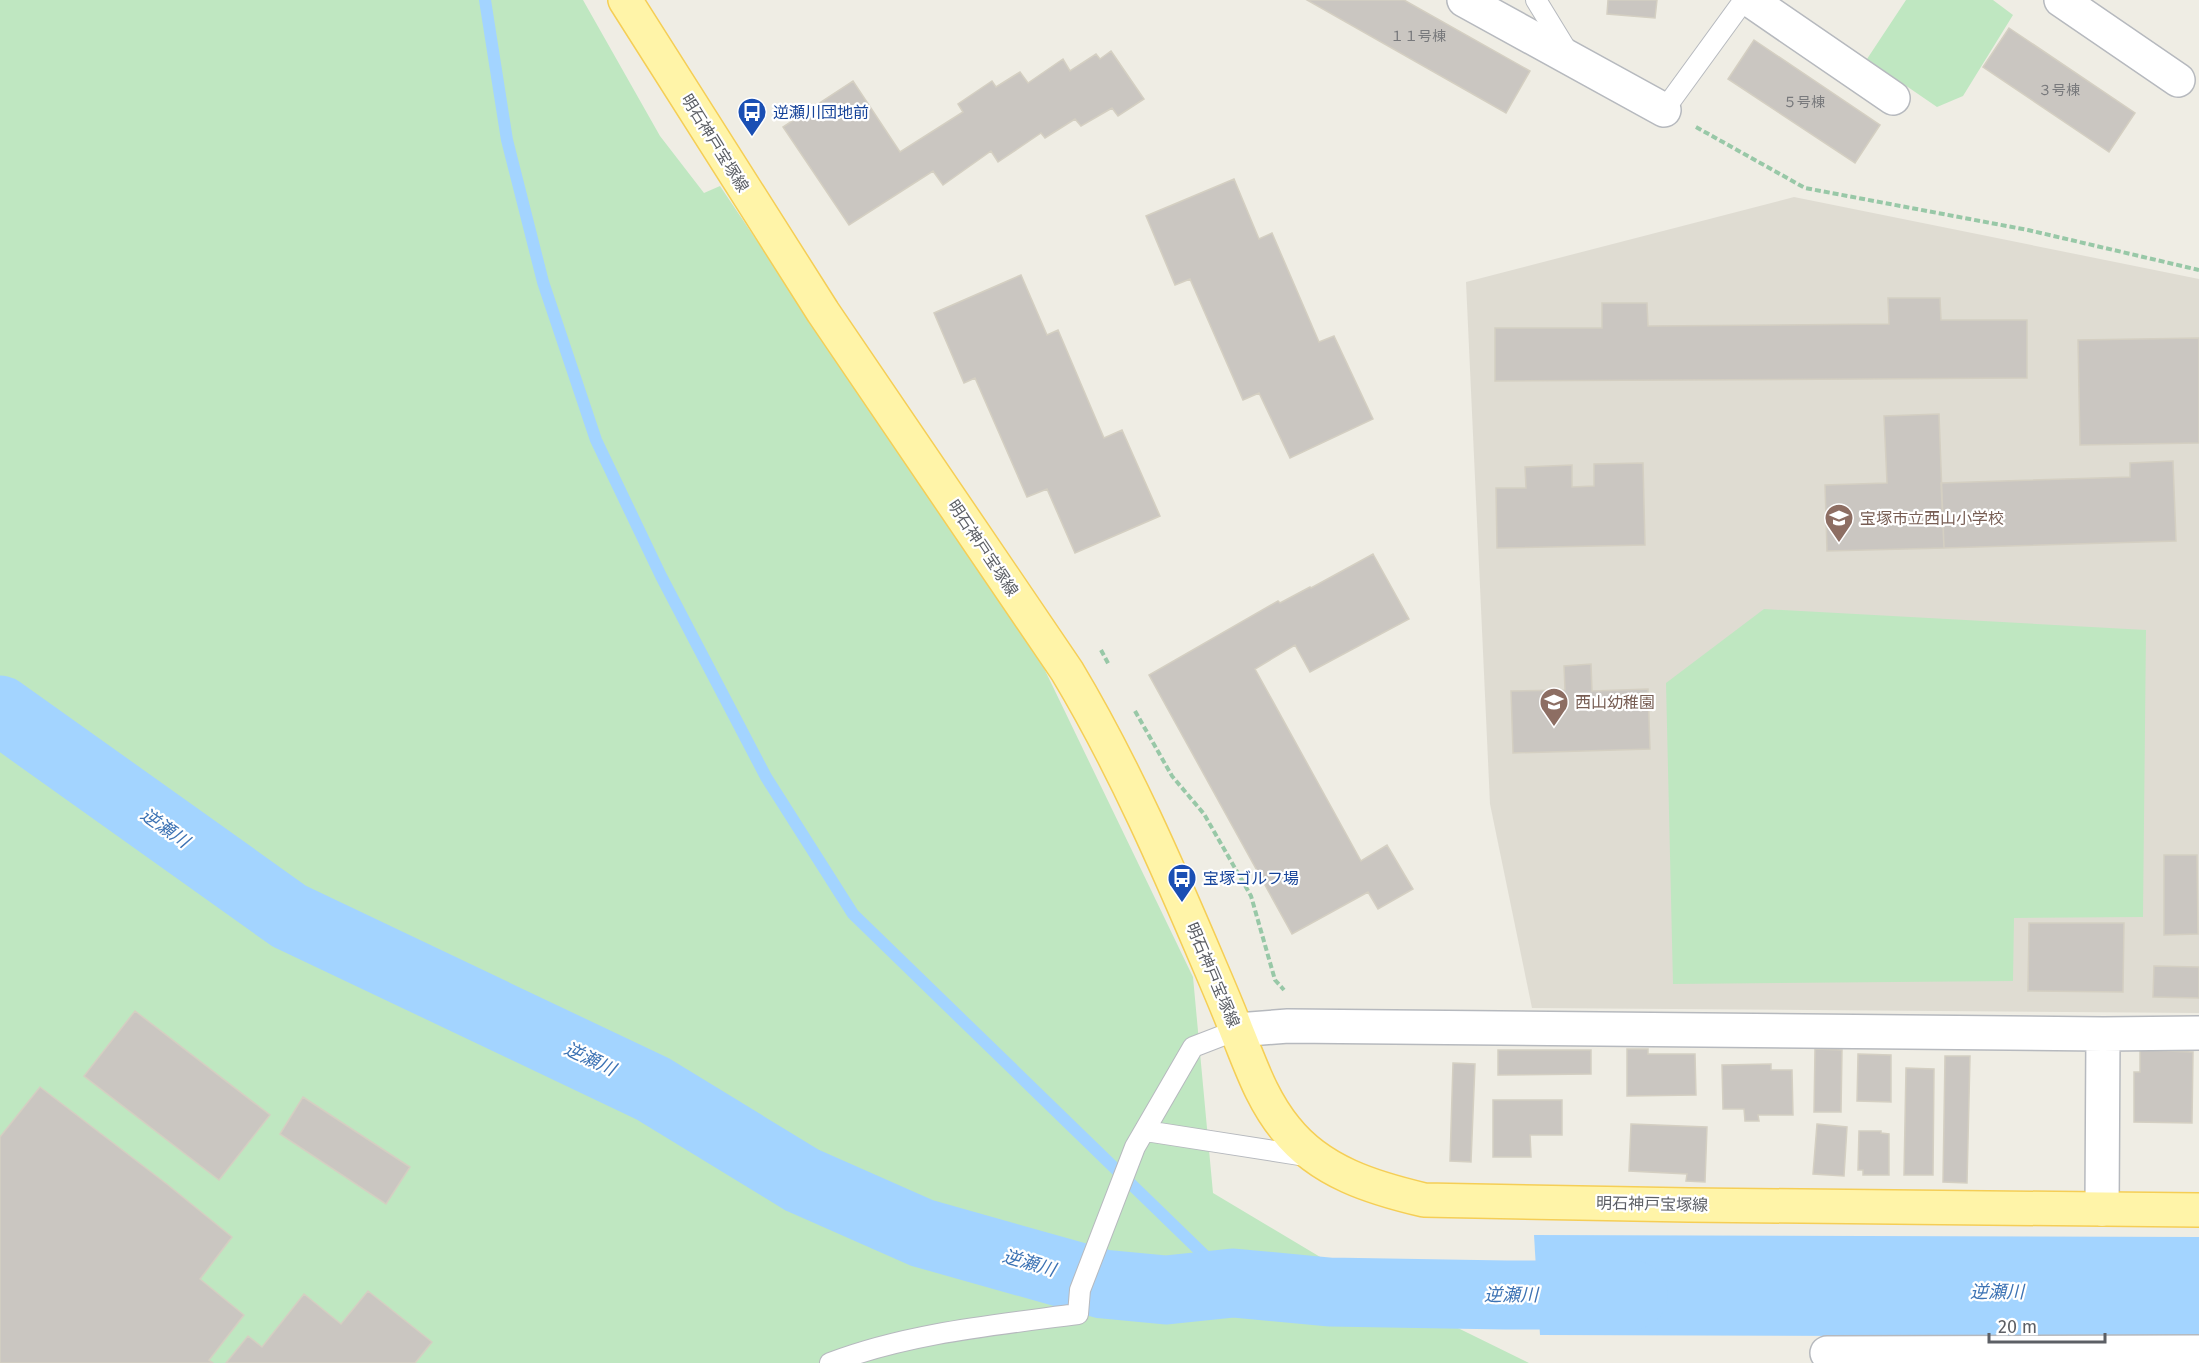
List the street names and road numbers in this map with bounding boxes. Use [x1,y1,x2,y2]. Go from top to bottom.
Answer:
street label: 明石神戸宝塚線 [677,90,753,196]
street label: 明石神戸宝塚線 [944,496,1022,600]
street label: 明石神戸宝塚線 [1182,920,1244,1030]
street label: 明石神戸宝塚線 [1596,1194,1708,1214]

